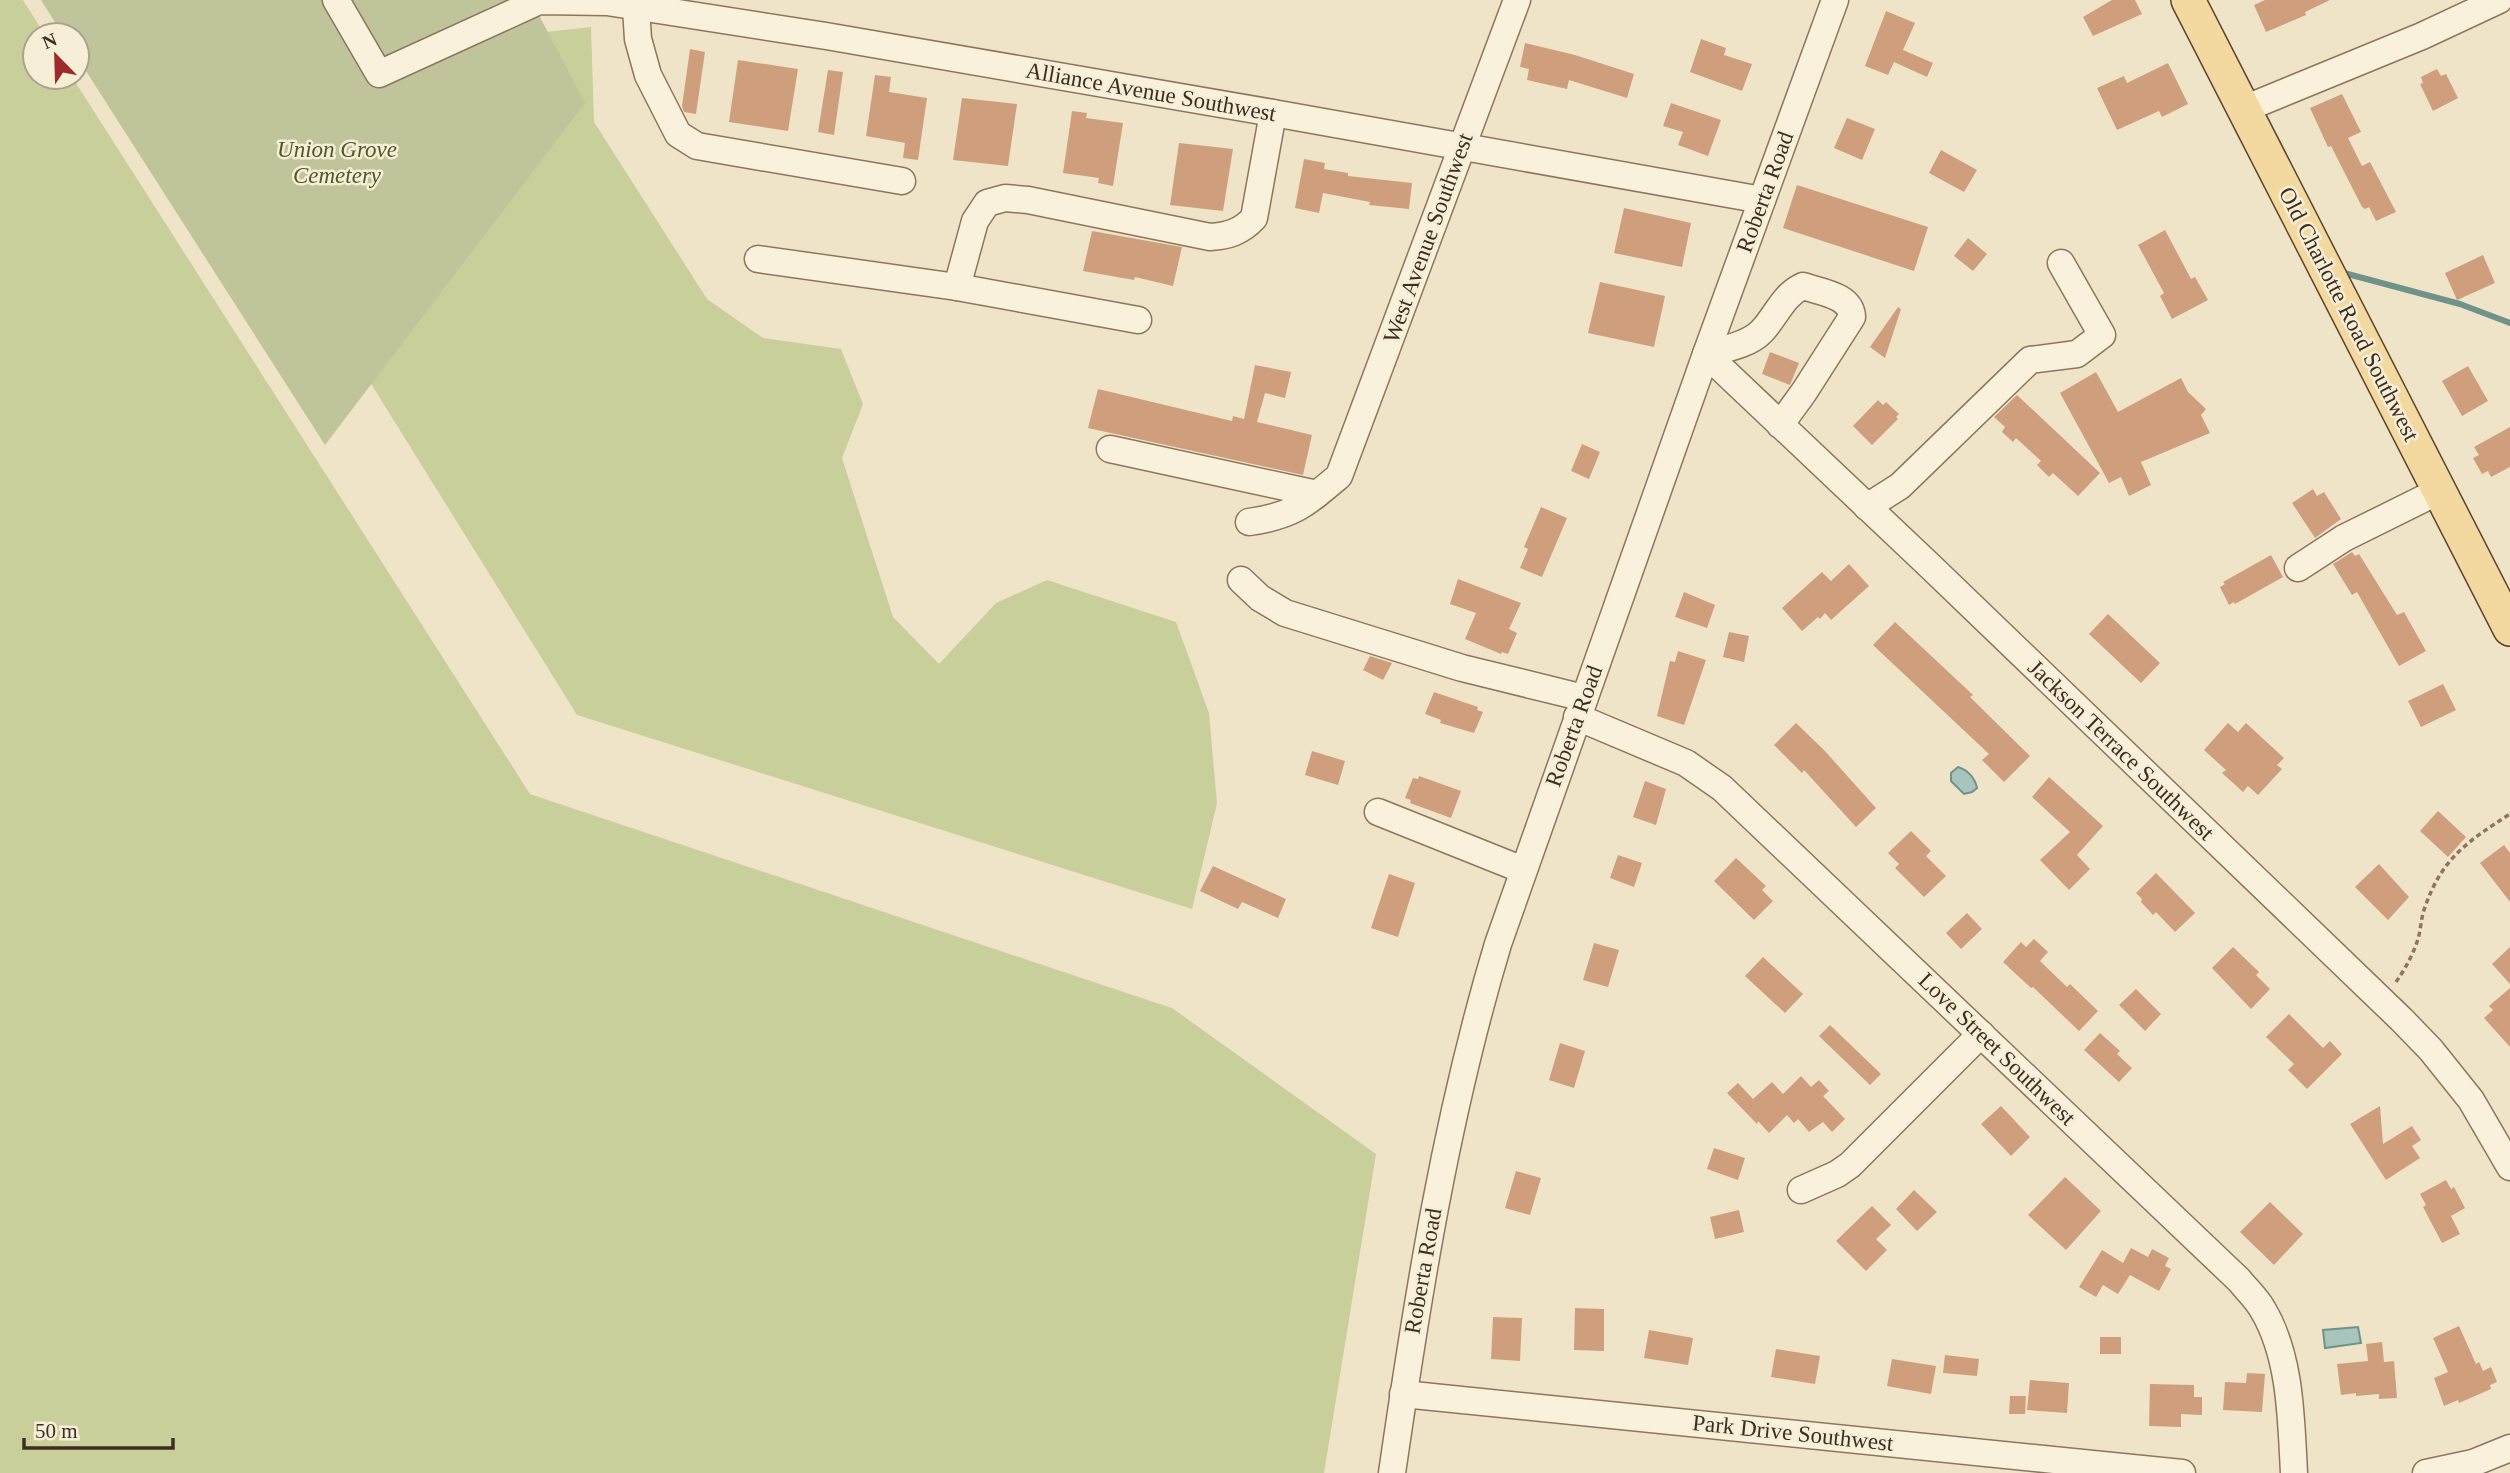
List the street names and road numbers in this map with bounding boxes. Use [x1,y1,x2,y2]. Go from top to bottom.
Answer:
street label: Alliance Avenue Southwest [1024,58,1279,126]
street label: Roberta Road [1732,128,1799,256]
street label: West Avenue Southwest [1378,129,1478,346]
street label: Old Charlotte Road Southwest [2274,183,2424,446]
street label: Jackson Terrace Southwest [2023,655,2219,846]
street label: Roberta Road [1541,662,1608,790]
street label: Love Street Southwest [1913,968,2081,1131]
street label: Roberta Road [1400,1206,1446,1336]
street label: Park Drive Southwest [1691,1410,1895,1456]

